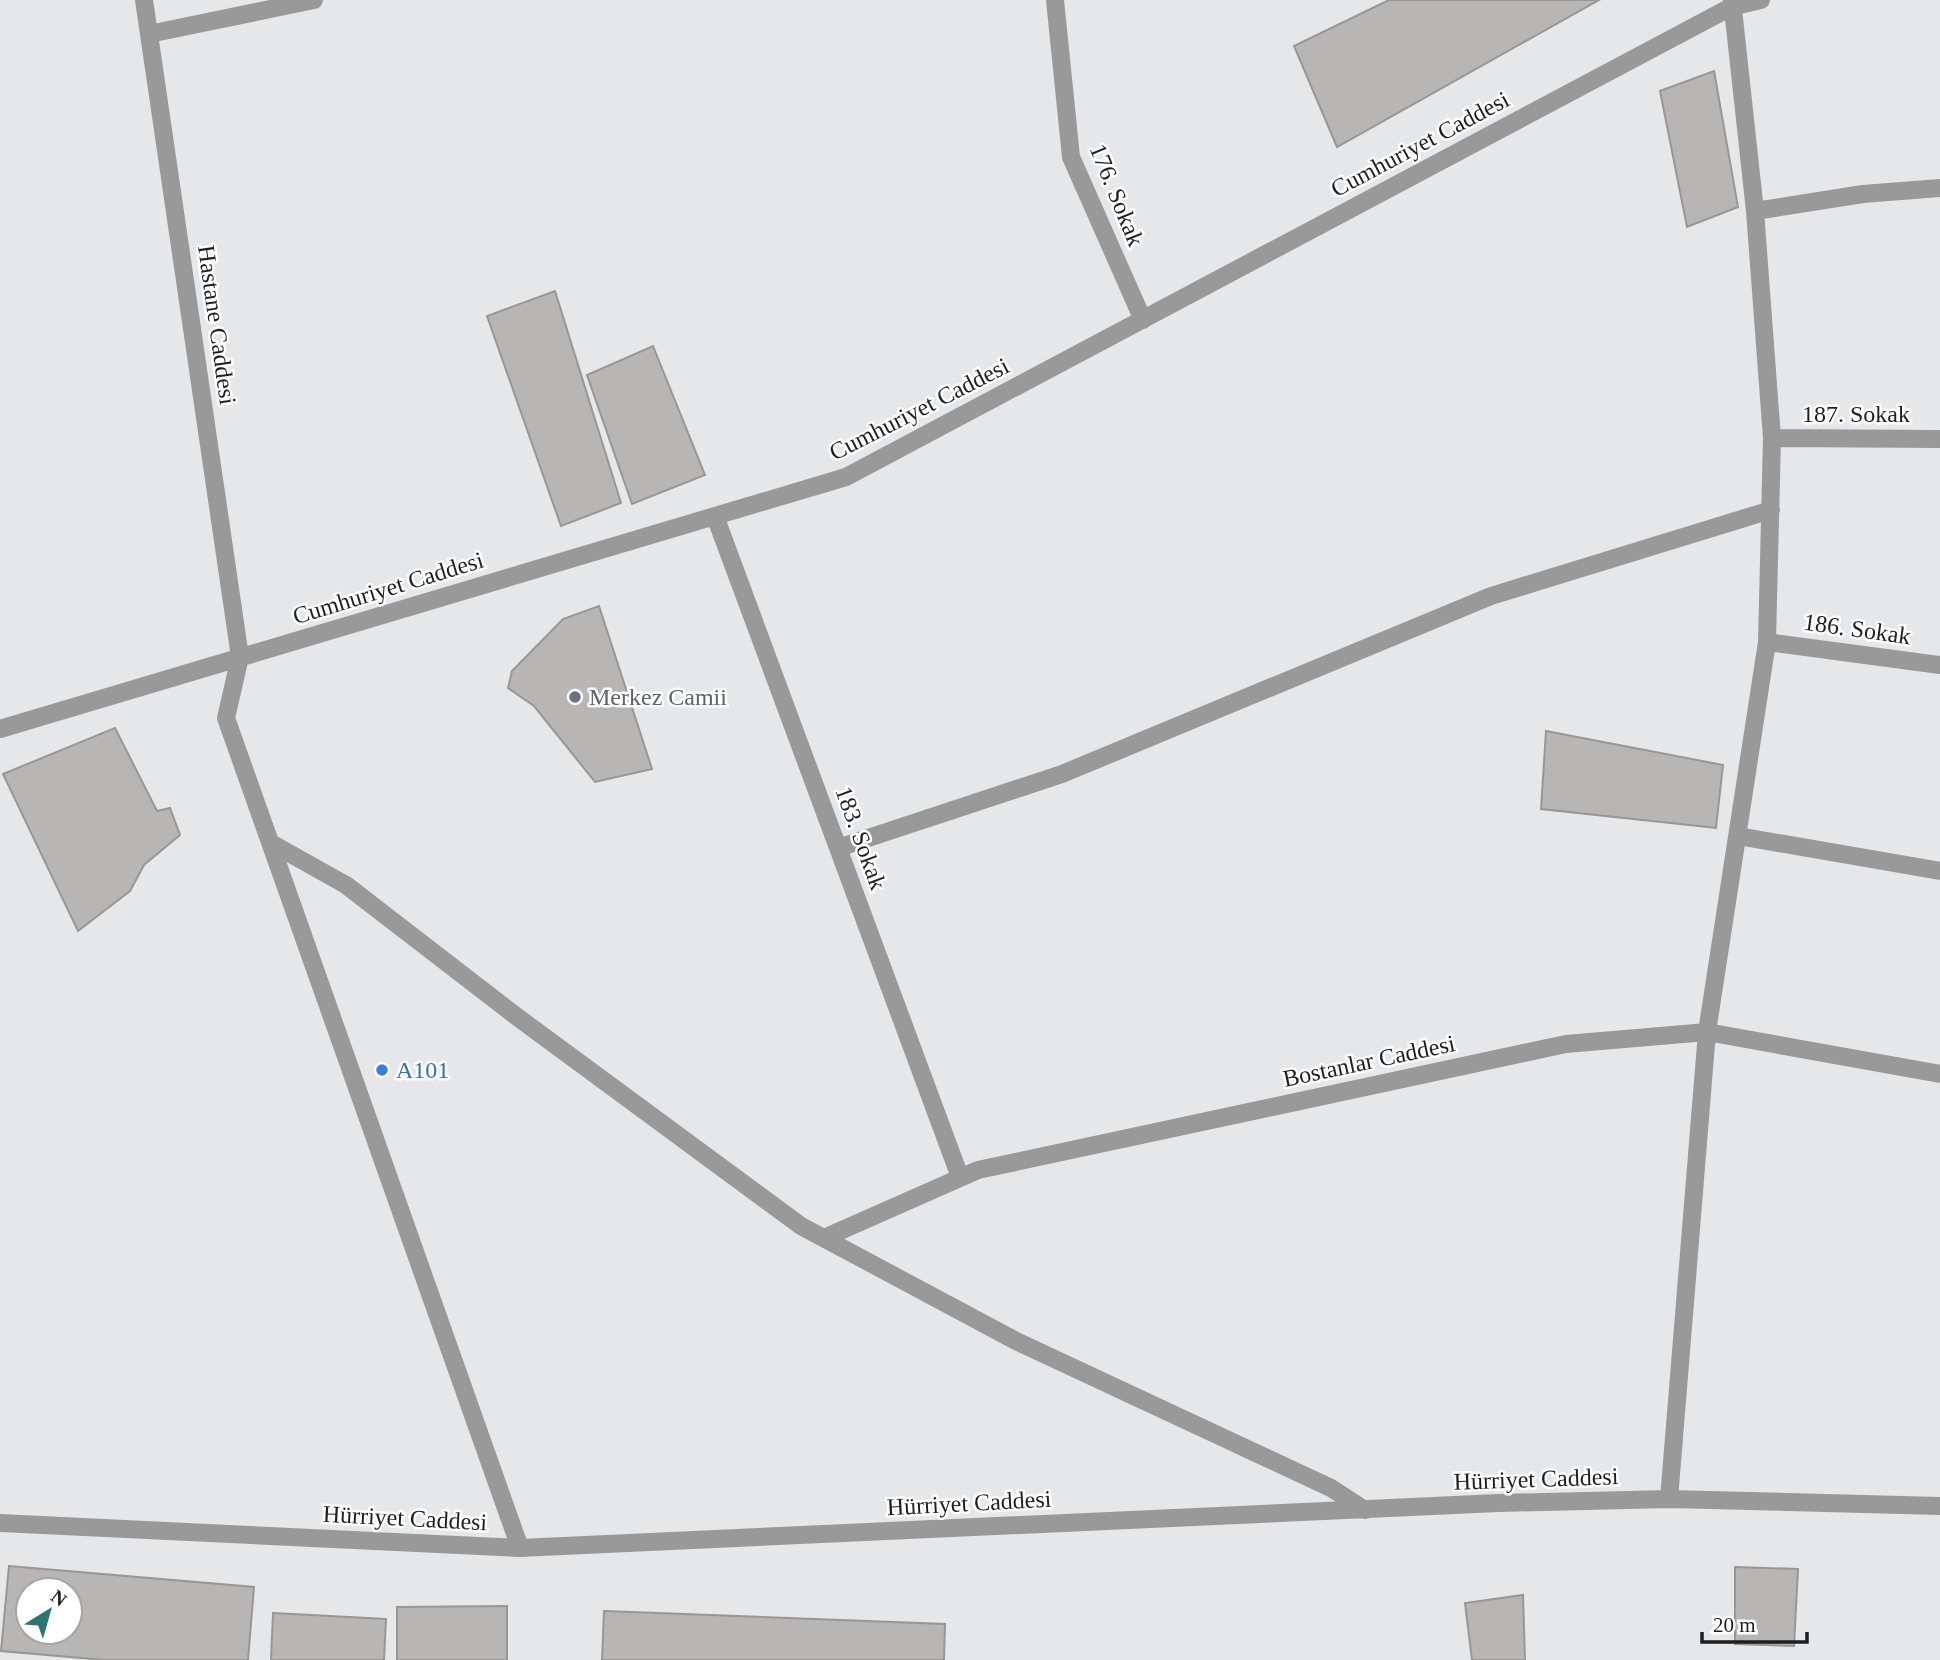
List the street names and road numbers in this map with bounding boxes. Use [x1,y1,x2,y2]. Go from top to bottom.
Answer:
street label: Cumhuriyet Caddesi [1326,86,1514,202]
street label: 176. Sokak [1085,140,1149,250]
street label: Hastane Caddesi [193,244,241,407]
street label: Cumhuriyet Caddesi [825,352,1013,466]
street label: 187. Sokak [1802,401,1910,427]
street label: Cumhuriyet Caddesi [290,547,487,629]
street label: 186. Sokak [1802,609,1912,649]
street label: 183. Sokak [830,783,892,893]
street label: Bostanlar Caddesi [1281,1030,1458,1092]
street label: Hürriyet Caddesi [1453,1463,1619,1495]
street label: Hürriyet Caddesi [886,1486,1052,1520]
street label: Hürriyet Caddesi [322,1501,488,1535]

